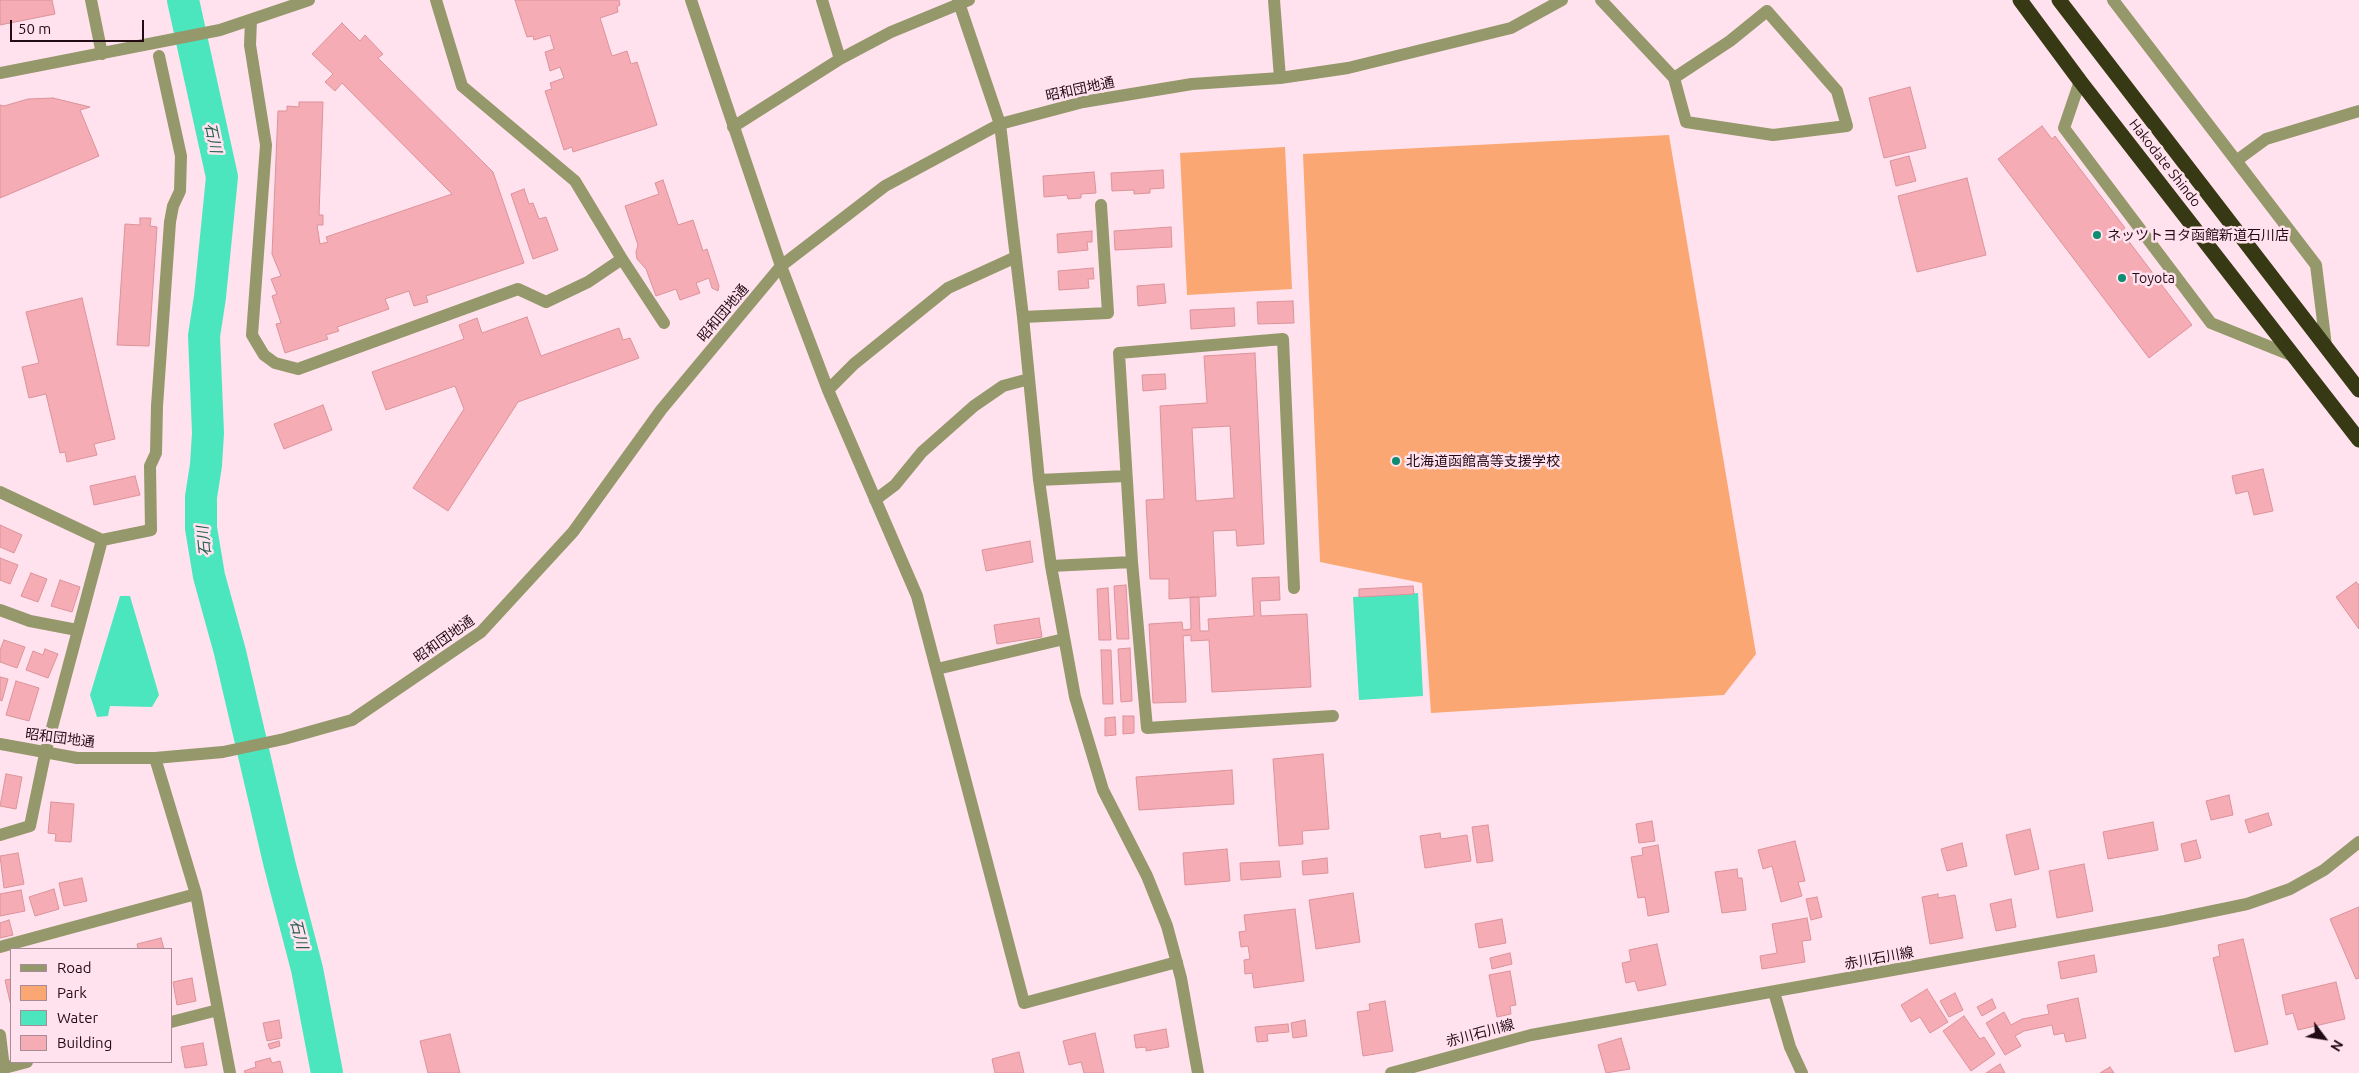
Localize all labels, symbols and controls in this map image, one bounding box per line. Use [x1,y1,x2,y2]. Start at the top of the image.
scale bar [12,10,146,42]
text: 50 m [18,20,51,37]
street label: 昭和団地通 [1044,74,1116,104]
street label: Hakodate Shindo [2125,116,2205,210]
water label: 石川 [201,121,225,155]
place label: ネッツトヨタ函館新道石川店 [2107,227,2289,243]
marker: ネッツトヨタ函館新道石川店 [2091,229,2103,241]
place label: Toyota [2132,270,2175,286]
marker: Toyota [2116,272,2128,284]
street label: 昭和団地通 [694,281,752,345]
place label: 北海道函館高等支援学校 [1406,453,1560,469]
marker: 北海道函館高等支援学校 [1390,455,1402,467]
water label: 石川 [193,525,215,557]
street label: 昭和団地通 [411,612,477,666]
street label: 昭和団地通 [24,725,96,751]
water label: 石川 [287,917,311,951]
street label: 赤川石川線 [1843,944,1915,972]
legend [10,948,172,1063]
text: Road [57,959,92,976]
text: Park [57,984,87,1001]
text: Water [57,1009,98,1026]
north arrow [2299,1013,2349,1063]
street label: 赤川石川線 [1444,1016,1516,1050]
text: Building [57,1034,112,1051]
text: N [2327,1037,2346,1054]

